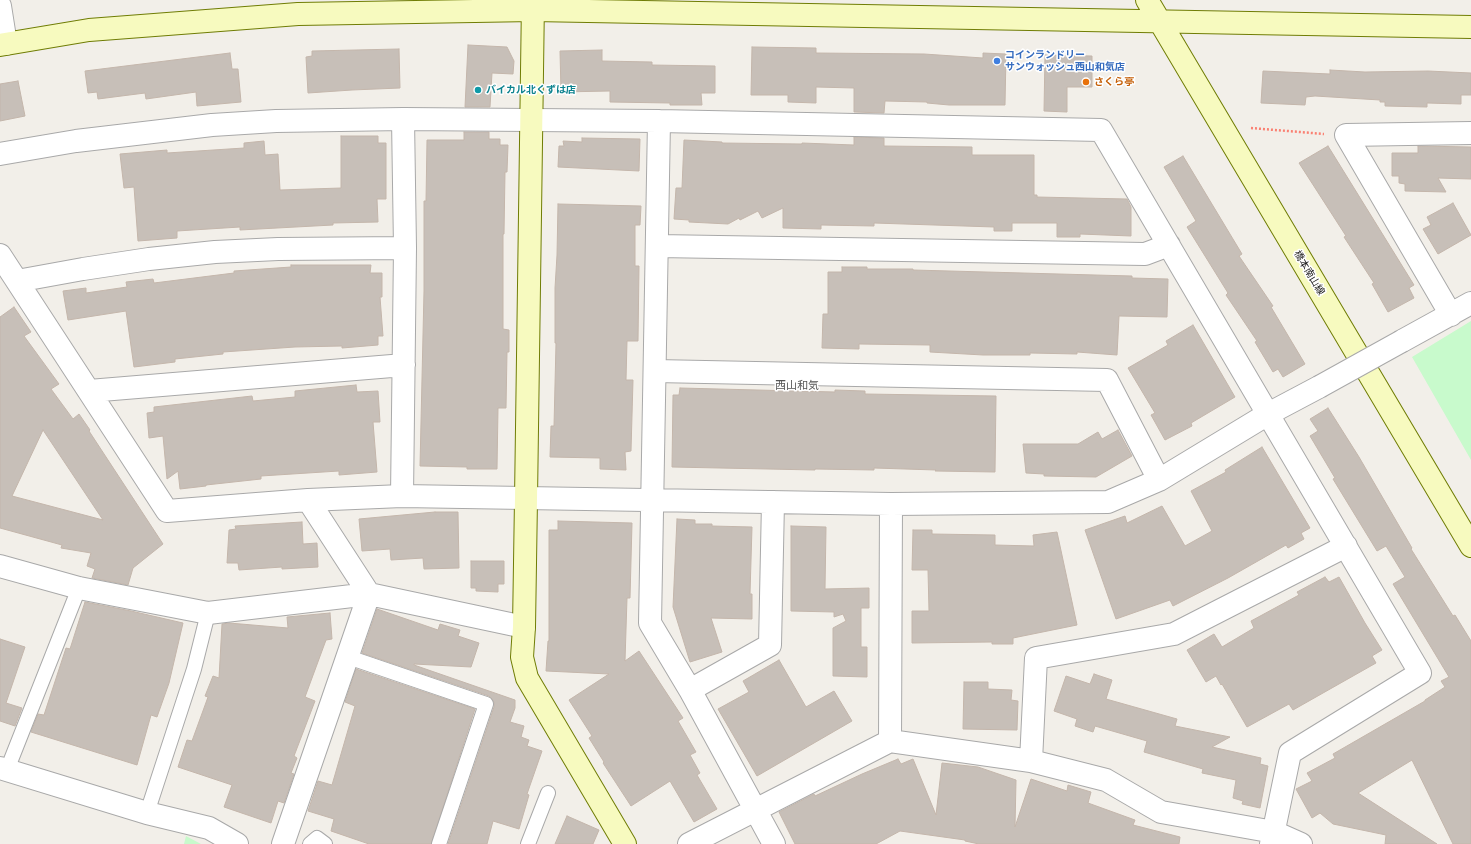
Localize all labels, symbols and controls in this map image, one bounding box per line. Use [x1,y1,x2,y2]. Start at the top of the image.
place label: コインランドリー サンウォッシュ西山和気店 [1005,49,1125,72]
marker: コインランドリー サンウォッシュ西山和気店 [992,56,1002,66]
place label: さくら亭 [1094,76,1134,88]
marker: さくら亭 [1081,77,1091,87]
place label: バイカル北くずは店 [486,84,576,96]
marker: バイカル北くずは店 [473,85,483,95]
street label: 橋本南山線 [1291,248,1327,298]
district label: 西山和気 [775,379,819,393]

